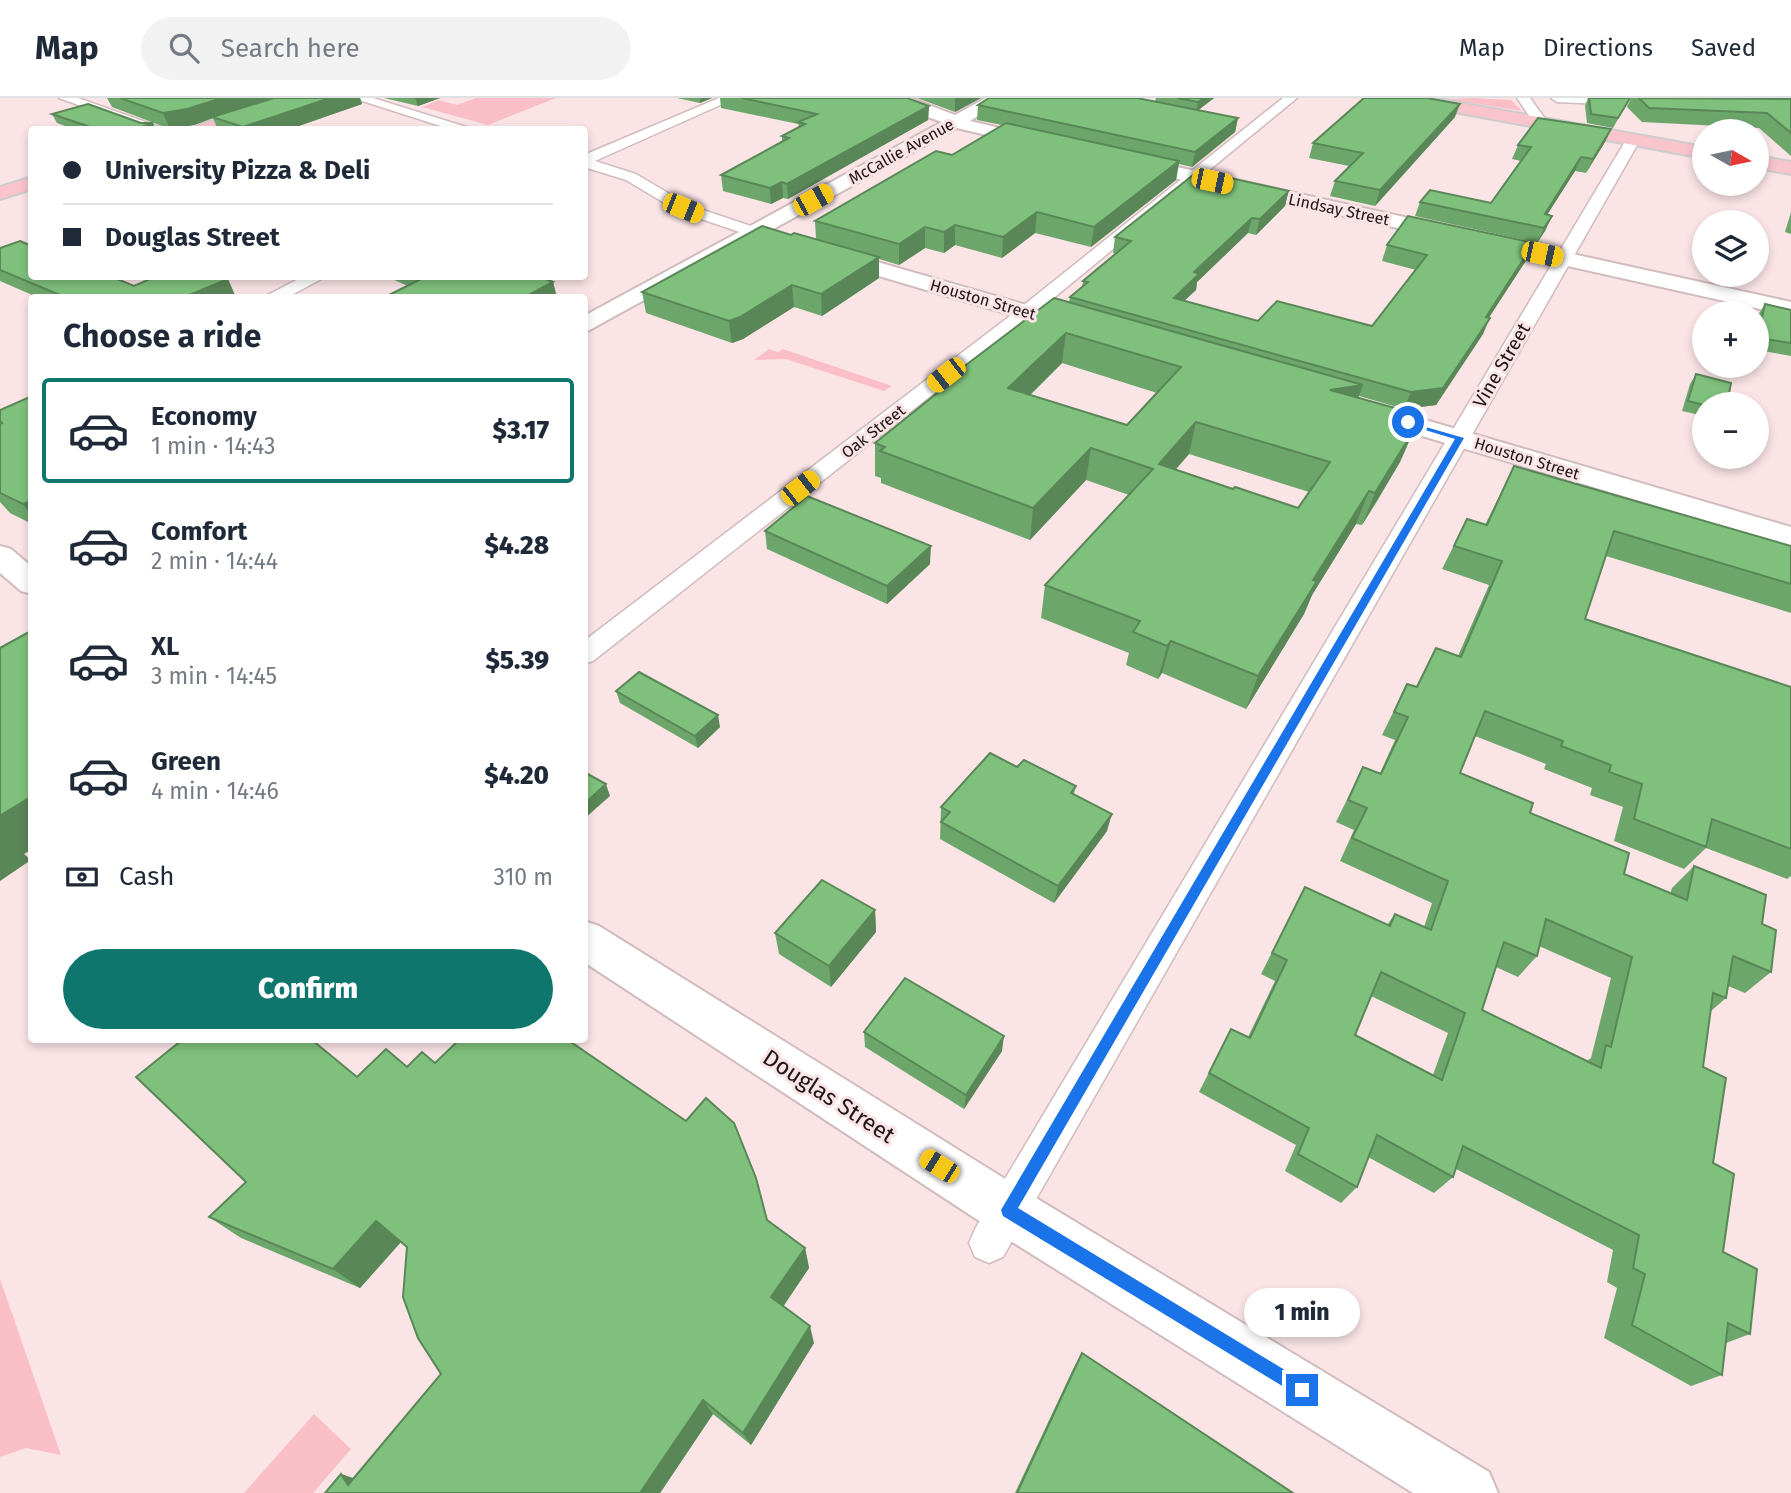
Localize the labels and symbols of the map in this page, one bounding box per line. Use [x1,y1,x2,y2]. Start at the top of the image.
street label: McCallie Avenue [845,115,957,188]
north arrow [1692,119,1769,196]
car [1190,166,1235,196]
car [790,181,837,219]
car [660,190,707,226]
street label: Lindsay Street [1287,190,1391,230]
car [1520,239,1565,269]
street label: Houston Street [928,275,1038,324]
street label: Vine Street [1468,319,1535,412]
car [923,354,970,396]
street label: Oak Street [838,401,909,462]
route start [1392,406,1424,438]
street label: Houston Street [1472,433,1582,484]
car [777,467,824,509]
street label: Douglas Street [758,1043,901,1149]
car [916,1146,963,1186]
callout: 1 min [1244,1288,1360,1338]
route end [1286,1374,1318,1406]

